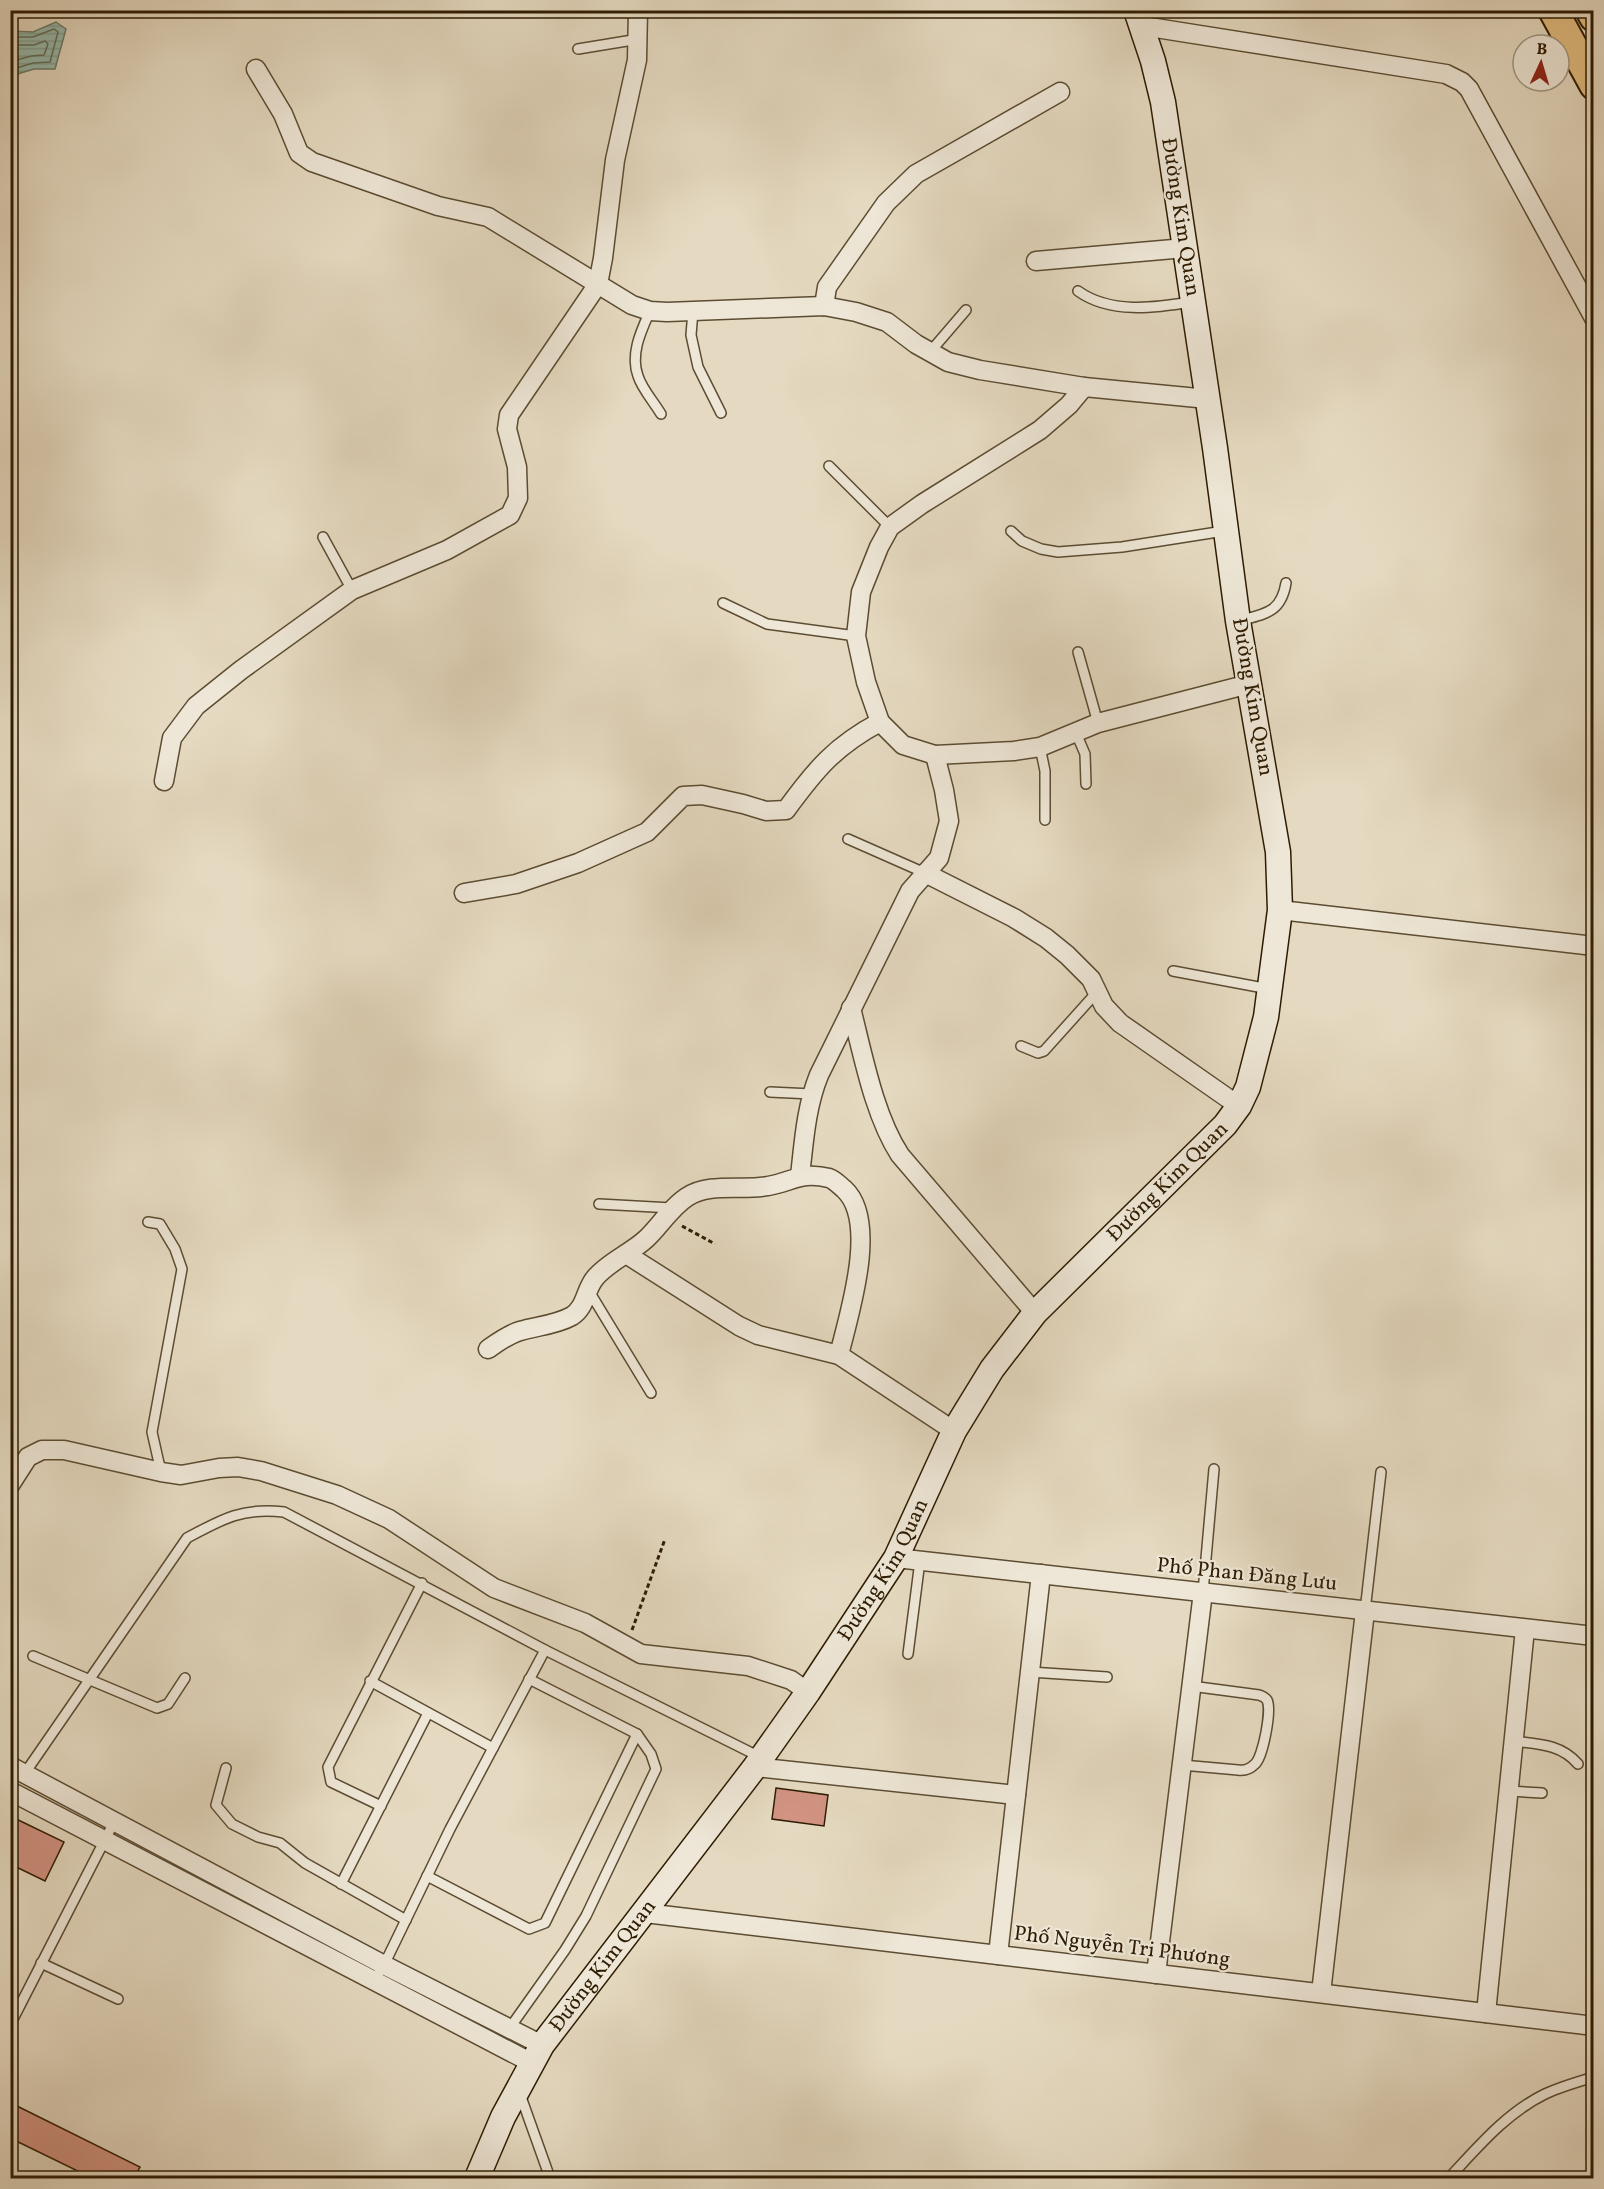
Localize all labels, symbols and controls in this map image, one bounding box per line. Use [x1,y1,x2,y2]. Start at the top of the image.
north arrow [1511,33,1571,93]
text: B [1536,39,1548,61]
street label: Đường Kim Quan [1153,136,1207,298]
street label: Đường Kim Quan [1224,615,1280,779]
street label: Đường Kim Quan [1100,1115,1235,1249]
street label: Đường Kim Quan [831,1494,936,1647]
street label: Phố Phan Đăng Lưu [1155,1551,1339,1599]
street label: Đường Kim Quan [542,1893,663,2038]
street label: Phố Nguyễn Tri Phương [1012,1919,1232,1975]

